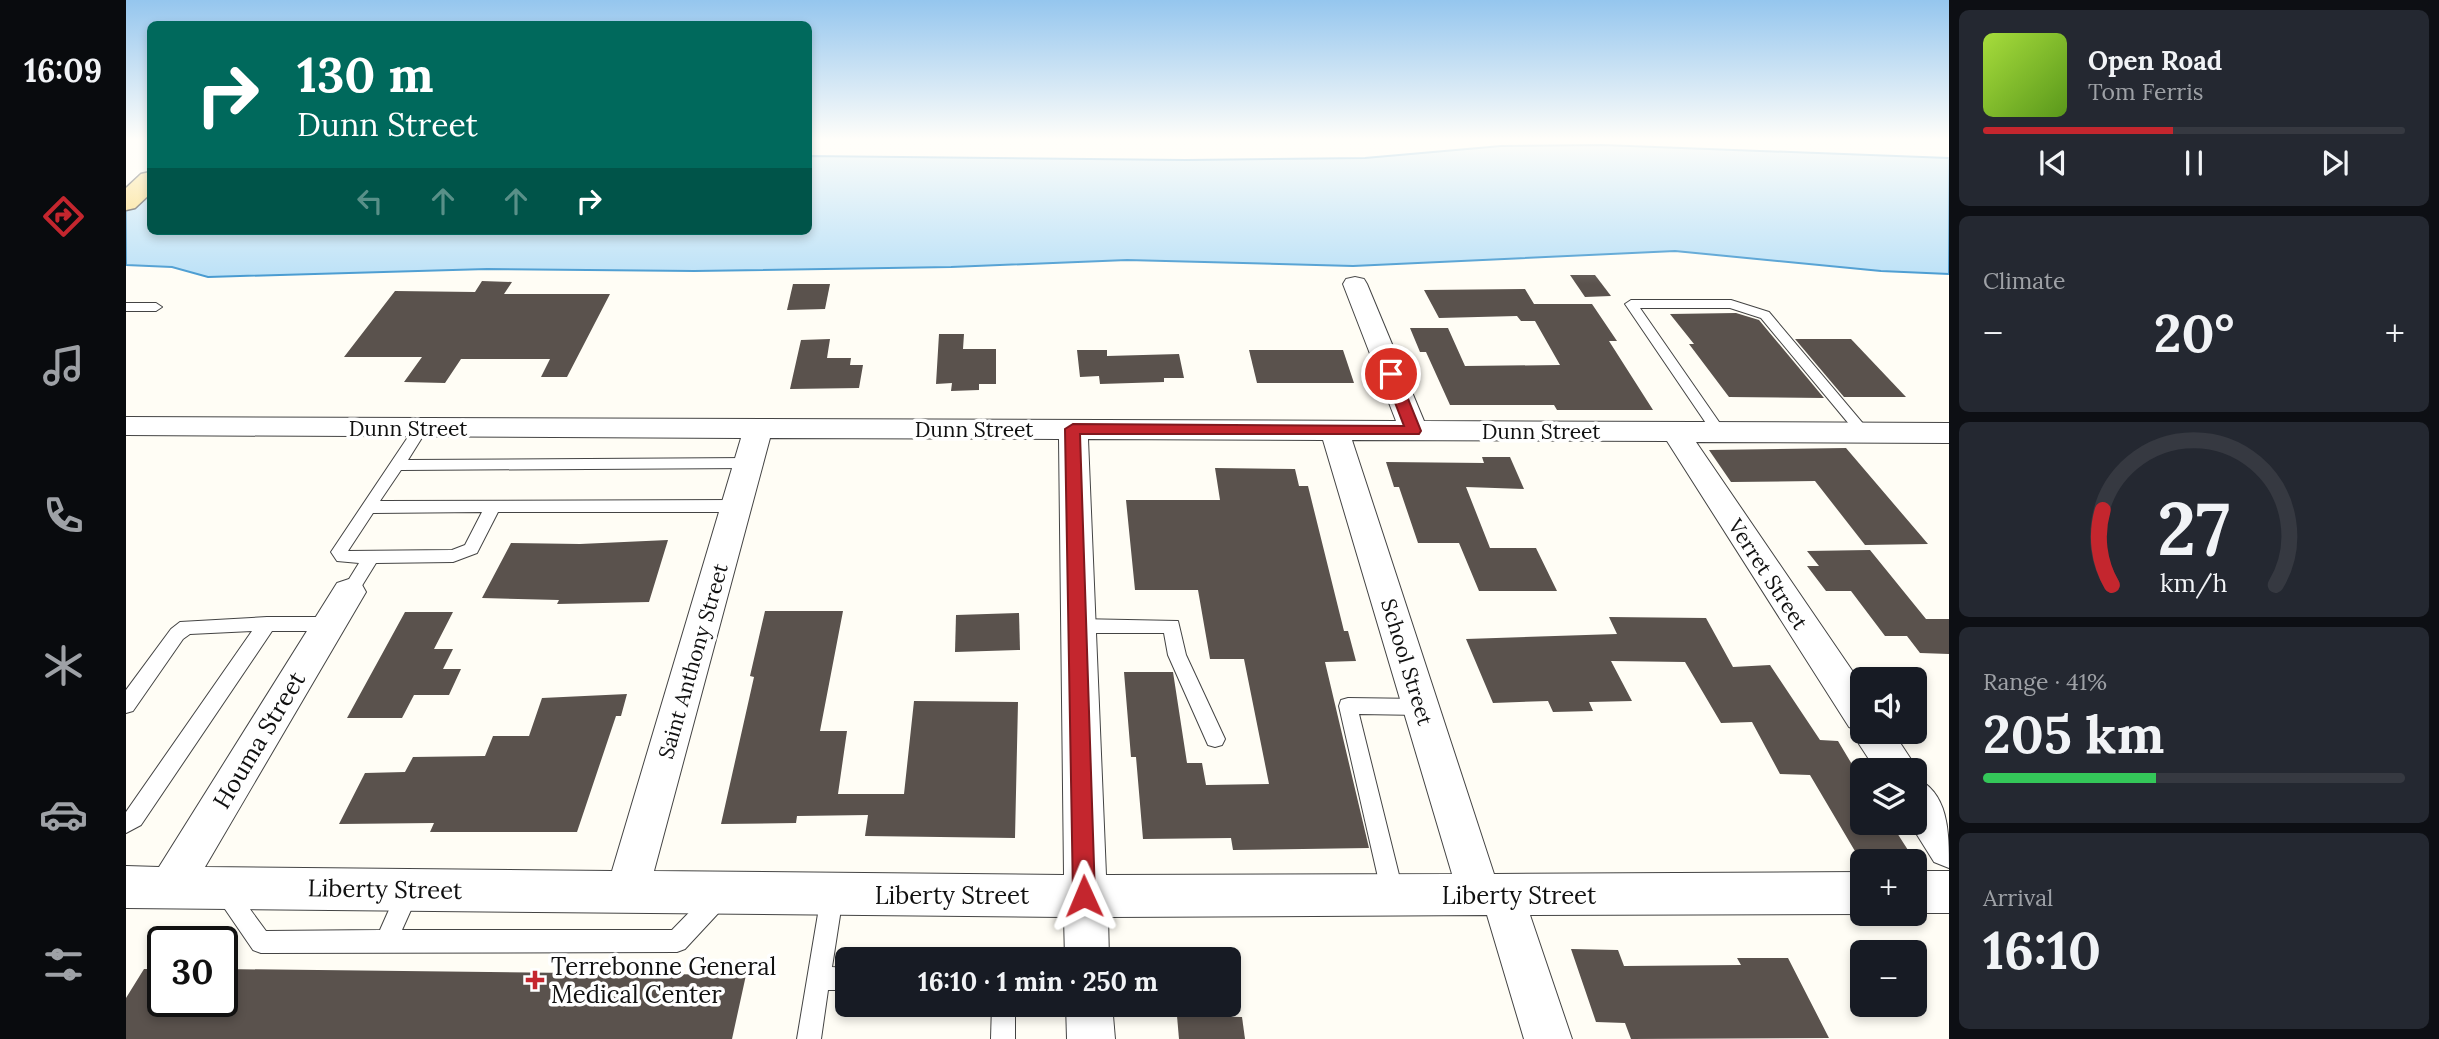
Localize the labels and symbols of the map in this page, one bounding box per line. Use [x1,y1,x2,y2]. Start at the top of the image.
pin [1361,344,1421,404]
street label: Dunn Street [349,415,468,442]
street label: Dunn Street [915,416,1034,443]
street label: Dunn Street [1482,418,1601,445]
street label: Verret Street [1722,513,1814,635]
street label: Saint Anthony Street [652,559,734,762]
street label: School Street [1375,595,1439,729]
street label: Houma Street [206,665,313,814]
position arrow [1047,859,1121,933]
street label: Liberty Street [307,872,463,906]
street label: Liberty Street [875,880,1030,911]
street label: Liberty Street [1442,880,1597,911]
speed limit sign: 30 [147,926,238,1017]
place label: Terrebonne General Medical Center [551,951,776,1010]
marker: Terrebonne General Medical Center [525,970,545,990]

